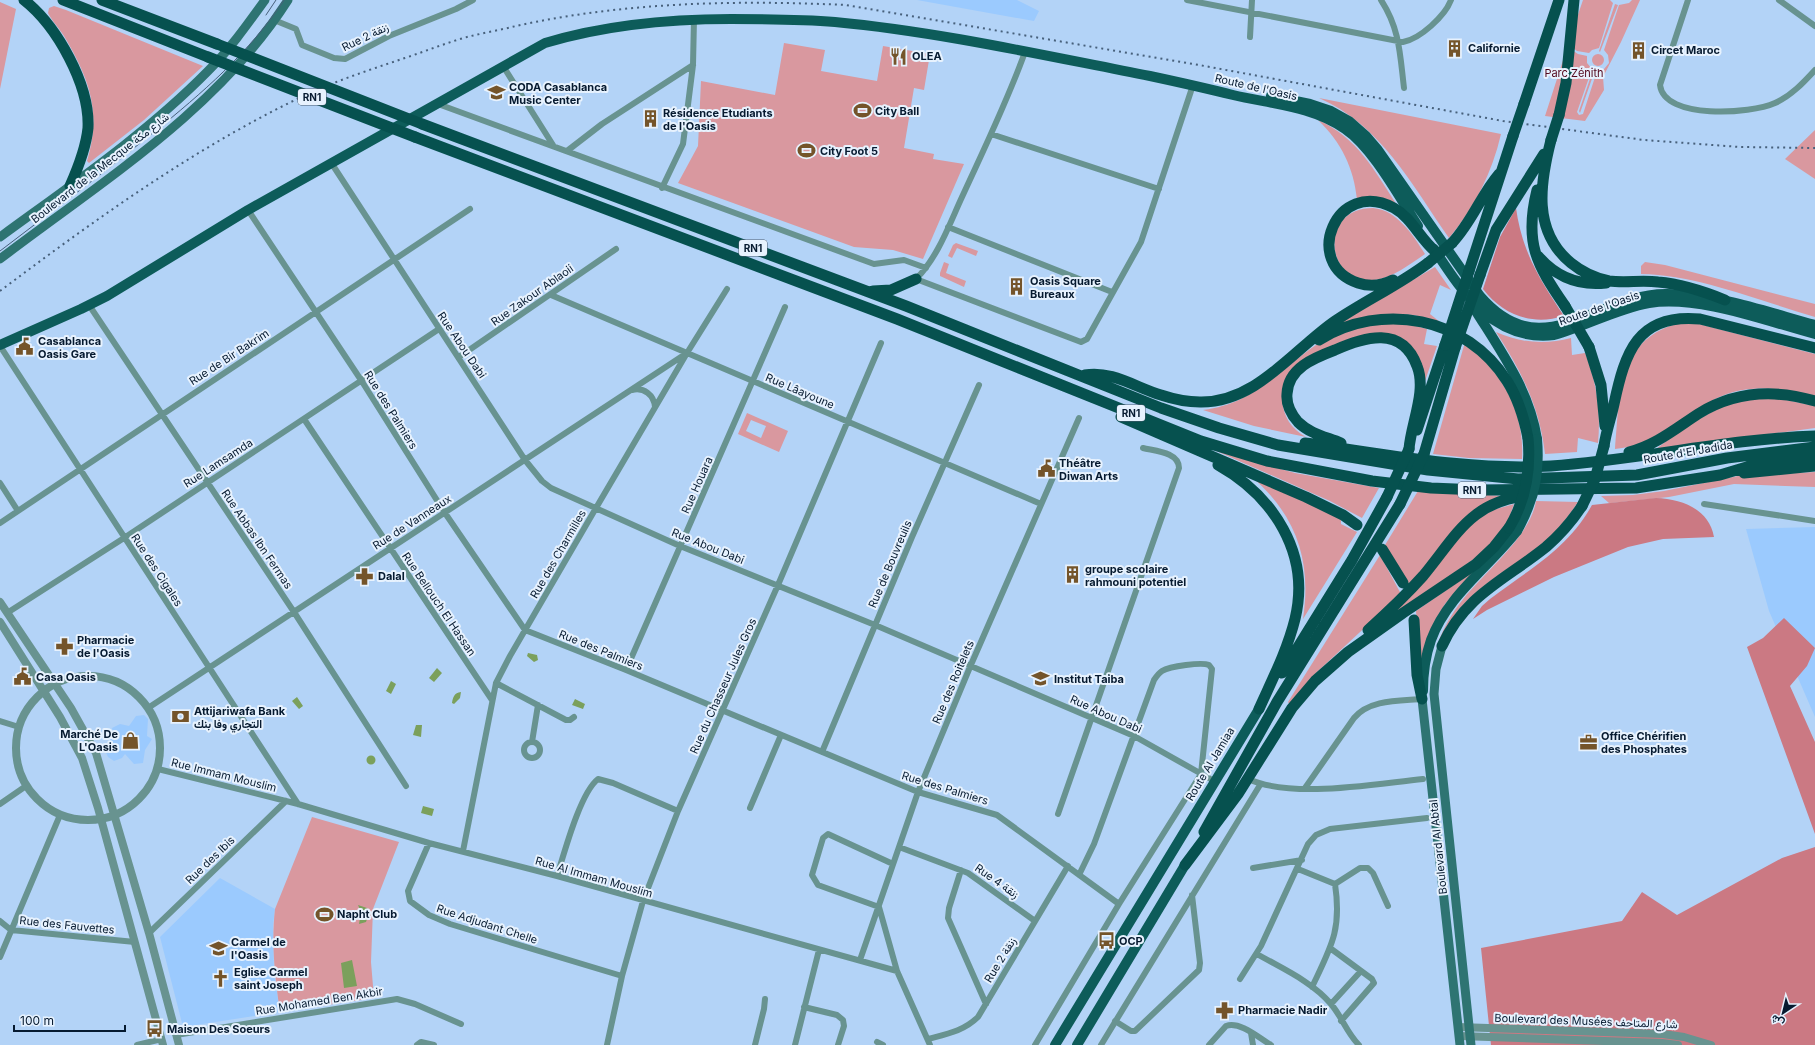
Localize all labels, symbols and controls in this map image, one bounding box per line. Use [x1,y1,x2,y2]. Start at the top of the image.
street label: Rue 2 زنقة [339,20,391,54]
building icon: Californie [1445,38,1465,58]
building icon: Circet Maroc [1628,40,1648,60]
place label: Californie [1468,41,1521,55]
place label: Circet Maroc [1651,43,1721,57]
restaurant icon: OLEA [889,46,909,66]
place label: OLEA [912,49,942,63]
park label: Parc Zénith [1544,66,1604,80]
street label: Route de l'Oasis [1213,71,1299,103]
place label: CODA Casablanca Music Center [509,80,607,107]
school or university icon: CODA Casablanca Music Center [486,83,506,103]
road number: RN1 [298,89,326,105]
sports icon: City Ball [852,101,872,121]
place label: City Ball [875,104,919,118]
place label: Résidence Etudiants de l'Oasis [663,106,773,133]
building icon: Résidence Etudiants de l'Oasis [640,109,660,129]
street label: Boulevard de la Mecque شارع مكة [28,110,173,227]
sports icon: City Foot 5 [797,141,817,161]
place label: City Foot 5 [820,144,878,158]
road number: RN1 [739,240,767,256]
street label: Rue Zakour Ablaoii [488,261,576,329]
place label: Oasis Square Bureaux [1030,274,1101,301]
building icon: Oasis Square Bureaux [1007,277,1027,297]
street label: Route de l'Oasis [1557,288,1641,328]
street label: Rue Abou Dabi [435,309,489,381]
street label: Rue de Bir Bakrim [186,326,272,388]
place label: Casablanca Oasis Gare [38,334,101,361]
public building icon: Casablanca Oasis Gare [15,337,35,357]
street label: Rue des Palmiers [361,368,421,452]
street label: Rue Lâayoune [763,370,837,412]
road number: RN1 [1117,405,1145,421]
street label: Rue Lamsamda [181,435,255,491]
street label: Route d'El Jadida [1642,437,1734,467]
street label: Rue Houara [678,454,716,516]
place label: Théâtre Diwan Arts [1059,456,1118,483]
public building icon: Théâtre Diwan Arts [1036,459,1056,479]
road number: RN1 [1458,482,1486,498]
street label: Rue Abbas Ibn Fermas [218,487,296,592]
street label: Rue de Vanneaux [370,491,454,553]
street label: Rue des Charmilles [527,507,589,601]
street label: Rue de Bouvreuils [865,518,915,610]
street label: Rue Abou Dabi [670,525,746,567]
street label: Rue des Cigales [128,531,186,609]
street label: Rue Bellouch El Hassan [399,550,479,658]
place label: groupe scolaire rahmouni potentiel [1085,562,1186,589]
building icon: groupe scolaire rahmouni potentiel [1062,565,1082,585]
pharmacy icon: Dalal [355,566,375,586]
place label: Dalal [378,569,405,583]
street label: Rue du Chasseur Jules Gros [687,616,759,756]
street label: Rue des Palmiers [557,627,645,673]
place label: Pharmacie de l'Oasis [77,633,135,660]
pharmacy icon: Pharmacie de l'Oasis [54,636,74,656]
street label: Rue des Roitelets [929,638,977,726]
public building icon: Casa Oasis [13,667,33,687]
school or university icon: Institut Taiba [1031,669,1051,689]
place label: Casa Oasis [36,670,96,684]
place label: Institut Taiba [1054,672,1124,686]
street label: Rue Abou Dabi [1068,692,1144,736]
place label: Attijariwafa Bank التجاري وفا بنك [194,704,286,733]
bank icon: Attijariwafa Bank التجاري وفا بنك [171,707,191,727]
street label: Route Al Jamiaa [1183,725,1237,803]
place label: Marché De L'Oasis [60,727,118,754]
place label: Office Chérifien des Phosphates [1601,729,1687,756]
shop icon: Marché De L'Oasis [121,730,141,750]
office icon: Office Chérifien des Phosphates [1578,732,1598,752]
street label: Rue Immam Mouslim [170,755,278,795]
street label: Rue des Palmiers [900,768,990,808]
street label: Boulevard Al Abtal [1426,799,1450,895]
street label: Rue des Ibis [182,833,238,887]
street label: Rue Al Immam Mouslim [534,854,654,900]
street label: Rue 4 زنقة [972,861,1022,901]
street label: Rue Adjudant Chelle [435,901,539,947]
sports icon: Napht Club [314,904,334,924]
place label: Napht Club [337,907,397,921]
street label: Rue des Fauvettes [19,913,115,937]
bus stop icon: OCP [1096,931,1116,951]
place label: OCP [1119,934,1143,948]
place label: Carmel de l'Oasis [231,935,286,962]
street label: Rue 2 زنقة [981,935,1019,985]
school or university icon: Carmel de l'Oasis [208,938,228,958]
place label: Eglise Carmel saint Joseph [234,965,308,992]
church icon: Eglise Carmel saint Joseph [211,968,231,988]
street label: Rue Mohamed Ben Akbir [254,984,384,1018]
north arrow [1763,993,1803,1033]
pharmacy icon: Pharmacie Nadir [1215,1000,1235,1020]
place label: Pharmacie Nadir [1238,1003,1328,1017]
scale bar [14,1007,125,1033]
street label: Boulevard des Musées شارع المتاحف [1494,1011,1678,1032]
text: ش [1768,1012,1787,1031]
text: 100 m [20,1013,54,1028]
bus stop icon: Maison Des Soeurs [144,1019,164,1039]
place label: Maison Des Soeurs [167,1022,270,1036]

